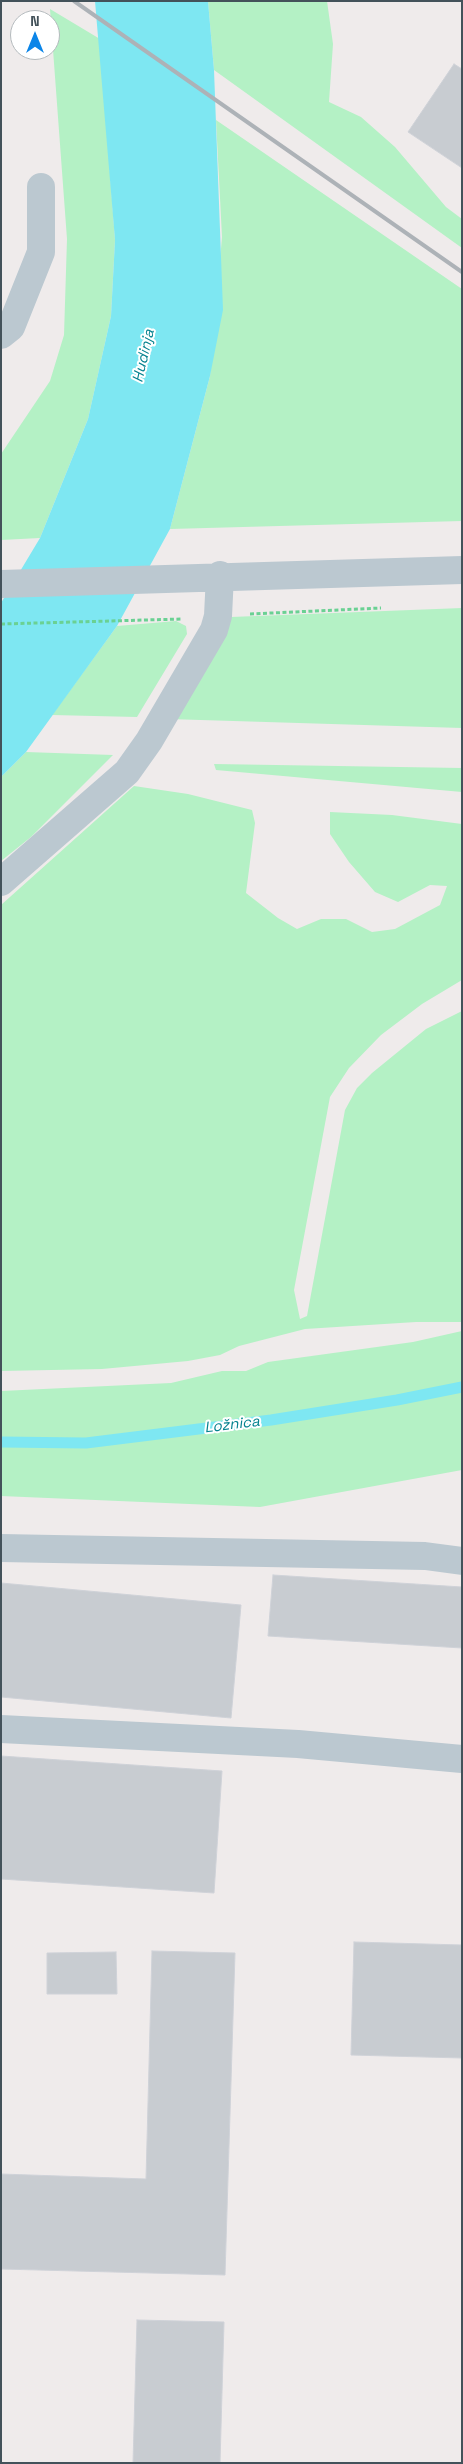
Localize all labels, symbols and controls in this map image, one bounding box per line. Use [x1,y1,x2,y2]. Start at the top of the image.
north arrow [10,10,60,60]
text: N [30,12,40,30]
water label: Hudinja [129,328,159,384]
water label: Ložnica [203,1413,261,1437]

